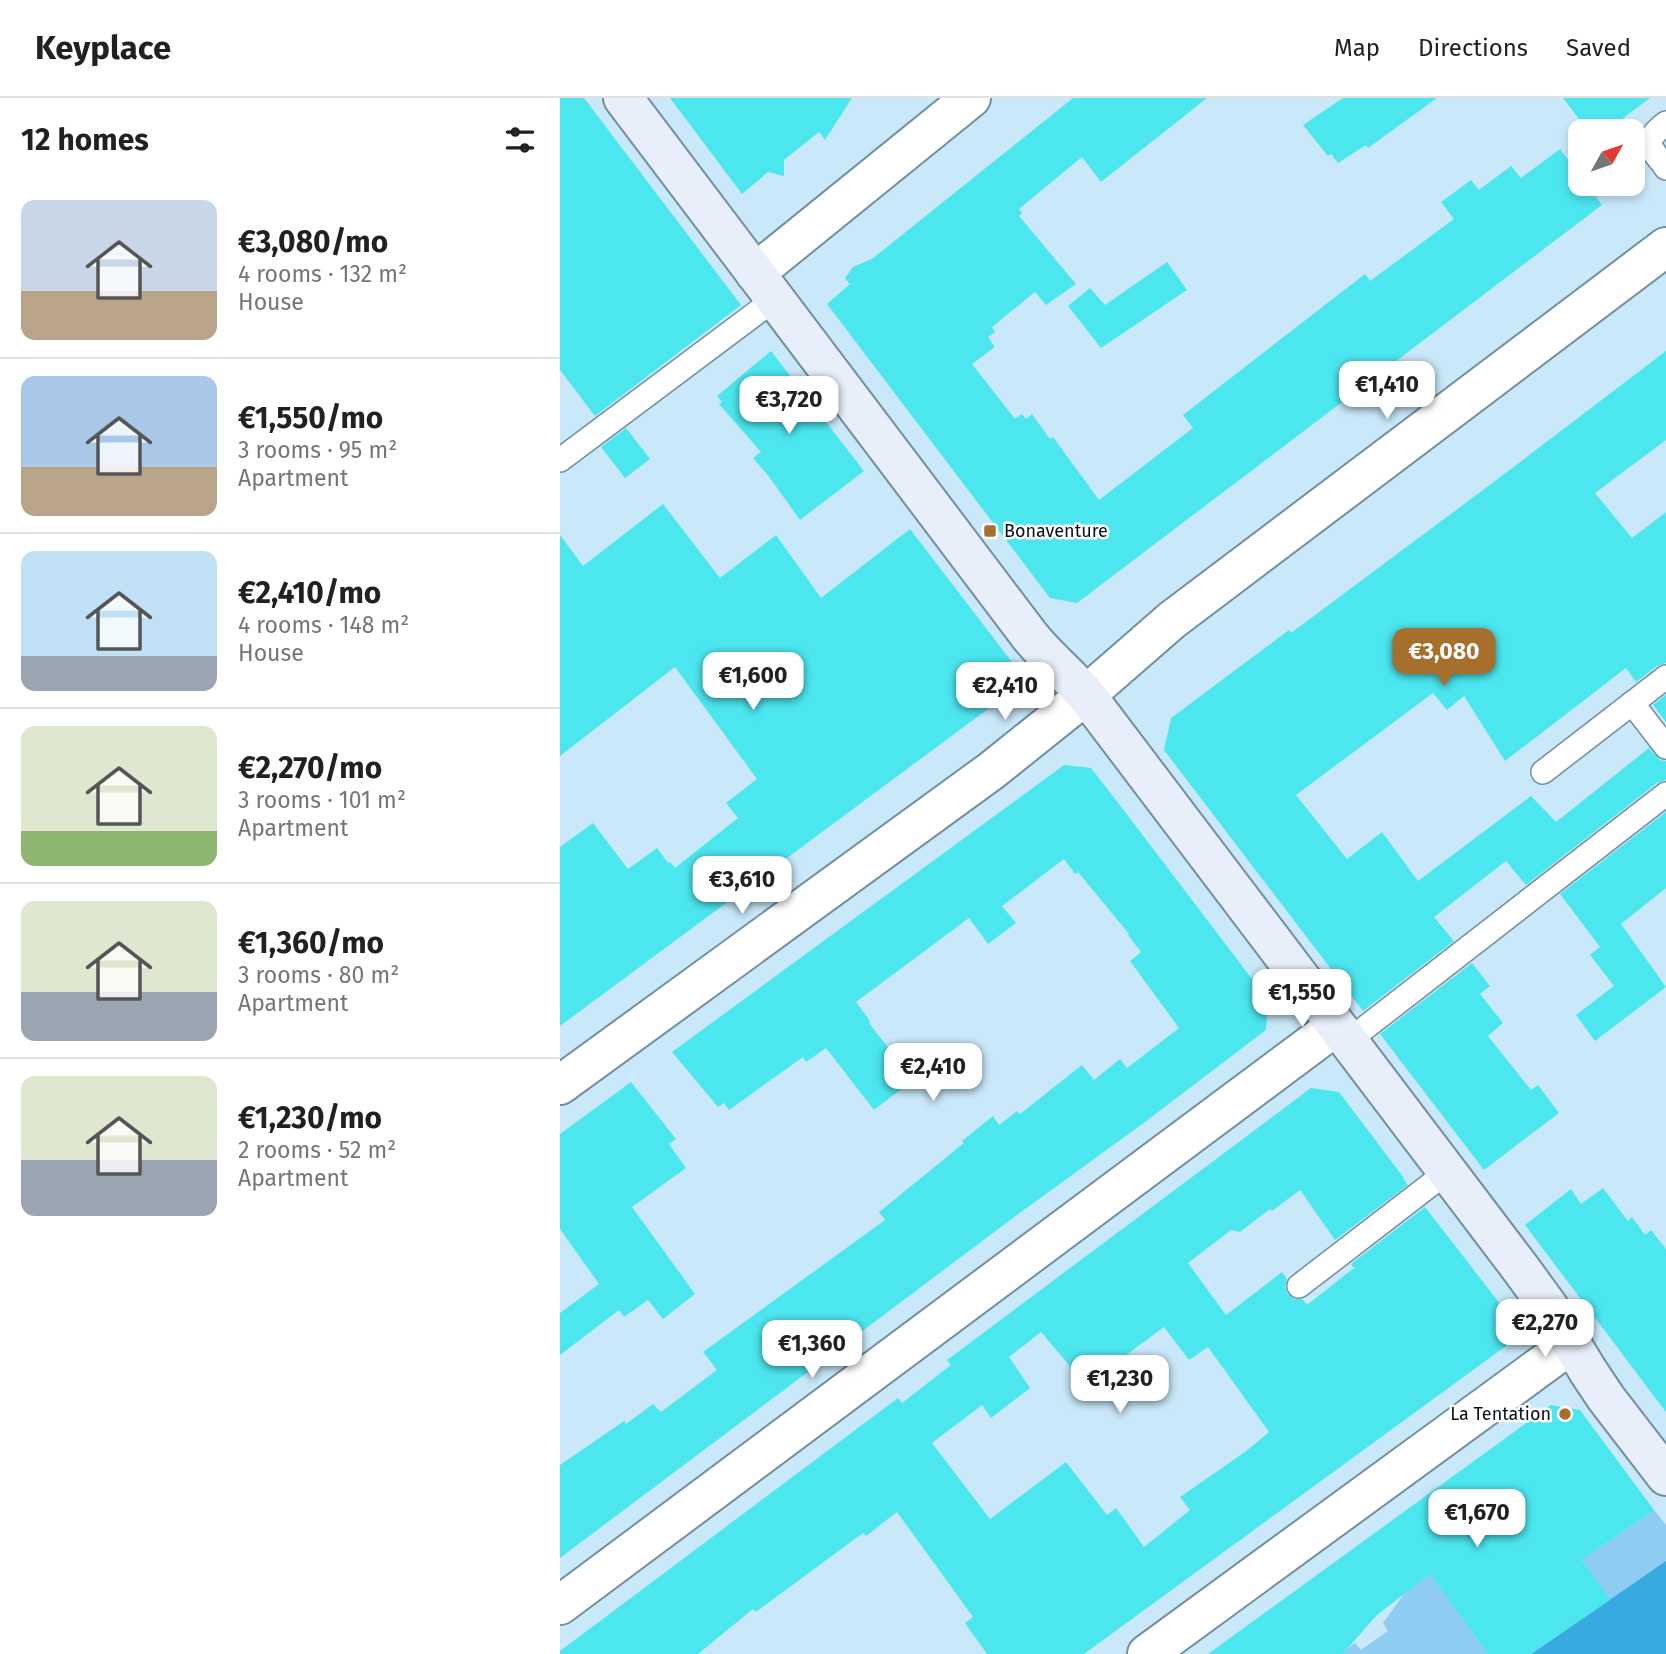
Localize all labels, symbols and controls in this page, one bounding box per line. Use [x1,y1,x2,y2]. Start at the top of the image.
text: Keyplace [35,28,171,68]
text: Map [1334,34,1380,62]
text: Directions [1418,34,1528,62]
text: Saved [1566,34,1631,62]
north arrow [1568,119,1645,196]
map controls [1568,119,1645,196]
icon: filters [501,121,539,159]
text: 12 homes [21,122,149,158]
text: €3,080/mo [238,224,388,260]
icon: home [77,228,161,312]
text: 4 rooms · 132 m² [238,260,407,288]
text: House [238,288,304,316]
pin: €1,410 [1330,362,1444,421]
text: €1,410 [1355,370,1419,398]
pin: €3,720 [732,376,846,436]
text: €3,720 [756,385,822,413]
text: €1,550/mo [238,400,383,436]
icon: home [77,404,161,488]
text: 3 rooms · 95 m² [238,436,397,464]
text: Apartment [238,464,348,492]
place label: Bonaventure [1004,520,1108,542]
marker: Bonaventure [982,523,998,539]
text: €2,410/mo [238,575,381,611]
icon: home [77,579,161,663]
text: 4 rooms · 148 m² [238,611,409,639]
pin: €3,080 [1387,628,1501,688]
text: €3,080 [1408,637,1480,665]
text: House [238,639,304,667]
pin: €1,600 [696,652,810,712]
text: €1,600 [719,661,787,689]
pin: €2,410 [948,662,1062,722]
text: €2,410 [972,671,1038,699]
text: €2,270/mo [238,750,382,786]
icon: home [77,754,161,838]
text: 3 rooms · 101 m² [238,786,406,814]
text: Apartment [238,814,348,842]
pin: €3,610 [685,856,799,916]
text: €3,610 [709,865,775,893]
text: €1,360/mo [238,925,384,961]
icon: home [77,929,161,1013]
text: 3 rooms · 80 m² [238,961,399,989]
pin: €1,550 [1245,970,1359,1029]
text: €1,550 [1268,978,1336,1006]
text: Apartment [238,989,348,1017]
pin: €2,410 [876,1044,990,1103]
text: €2,410 [900,1052,966,1080]
text: €1,230/mo [238,1100,382,1136]
icon: home [77,1104,161,1188]
text: 2 rooms · 52 m² [238,1136,396,1164]
text: Apartment [238,1164,348,1192]
pin: €2,270 [1488,1300,1602,1359]
text: €2,270 [1512,1308,1578,1336]
pin: €1,360 [755,1320,869,1380]
text: €1,360 [778,1329,846,1357]
pin: €1,230 [1063,1356,1177,1415]
text: €1,230 [1087,1364,1153,1392]
place label: La Tentation [1450,1403,1551,1425]
marker: La Tentation [1557,1406,1573,1422]
pin: €1,670 [1420,1490,1534,1549]
text: €1,670 [1444,1498,1510,1526]

